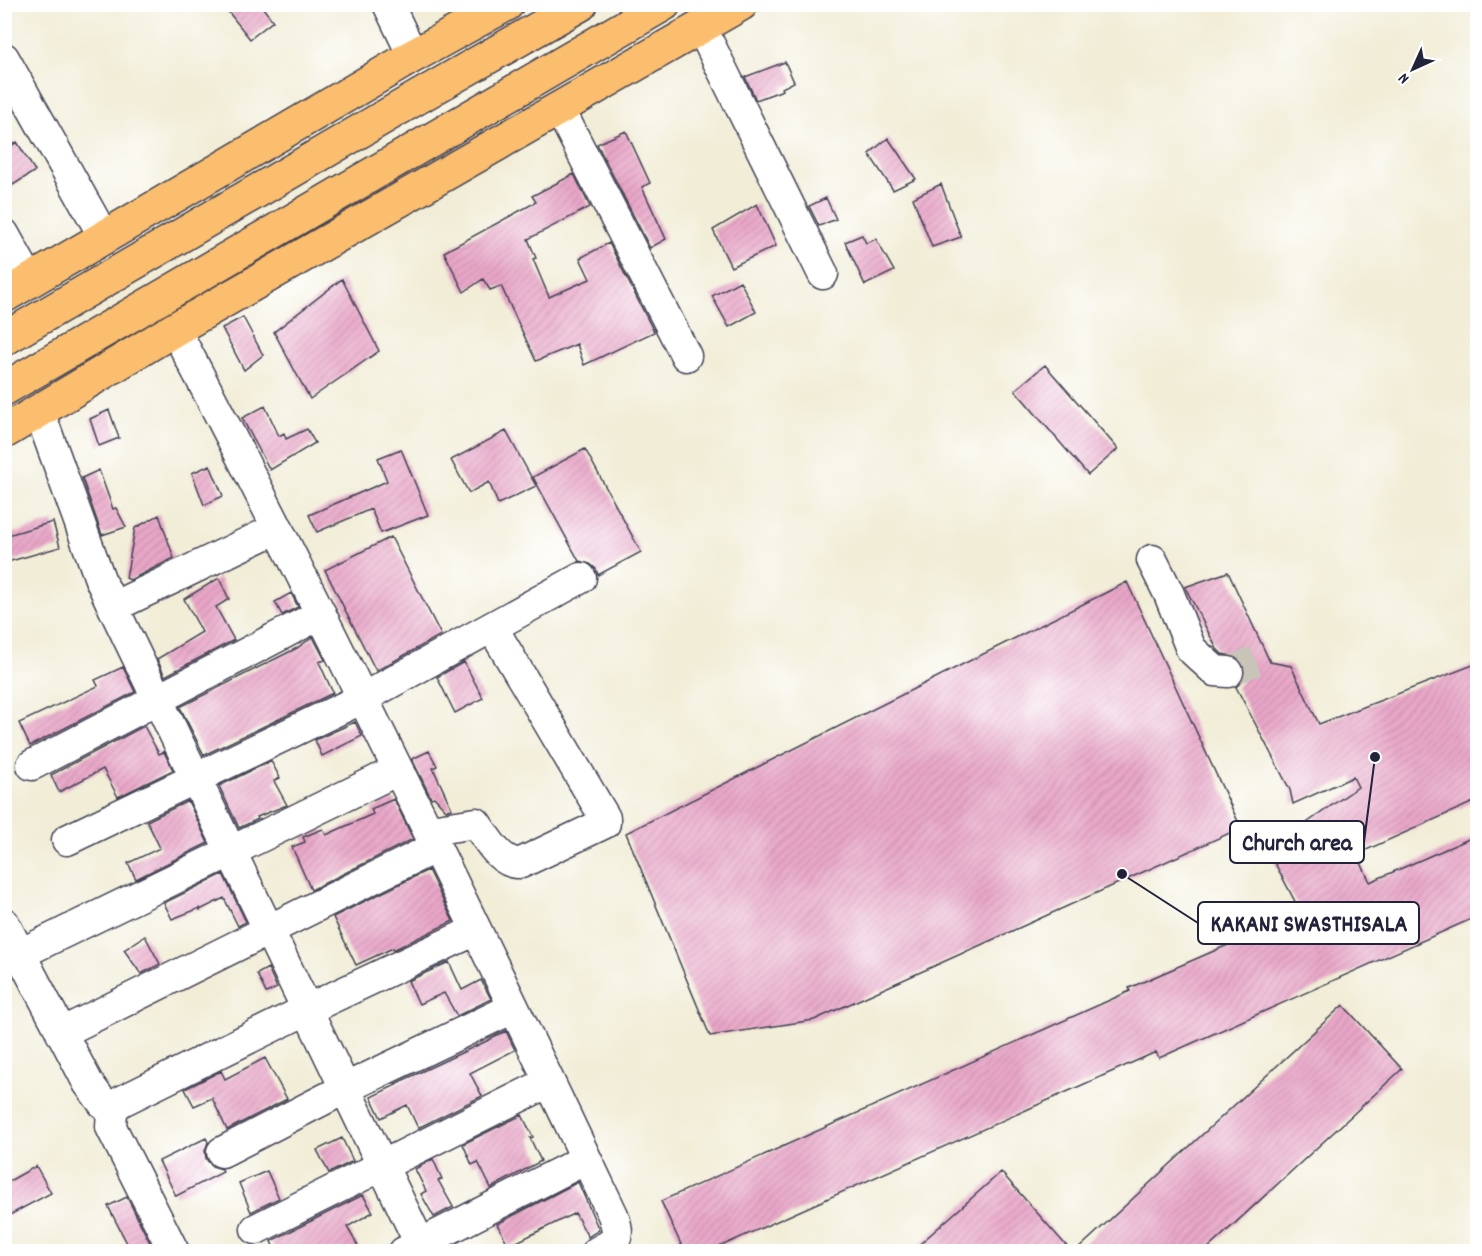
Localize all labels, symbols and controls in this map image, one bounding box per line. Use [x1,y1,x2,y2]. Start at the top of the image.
north arrow [1383,39,1443,99]
text: N [1393,67,1415,89]
callout: Church area [1230,821,1364,863]
text: Church area [1242,828,1353,862]
callout: KAKANI SWASTHISALA [1198,902,1419,944]
text: KAKANI SWASTHISALA [1210,909,1408,943]

